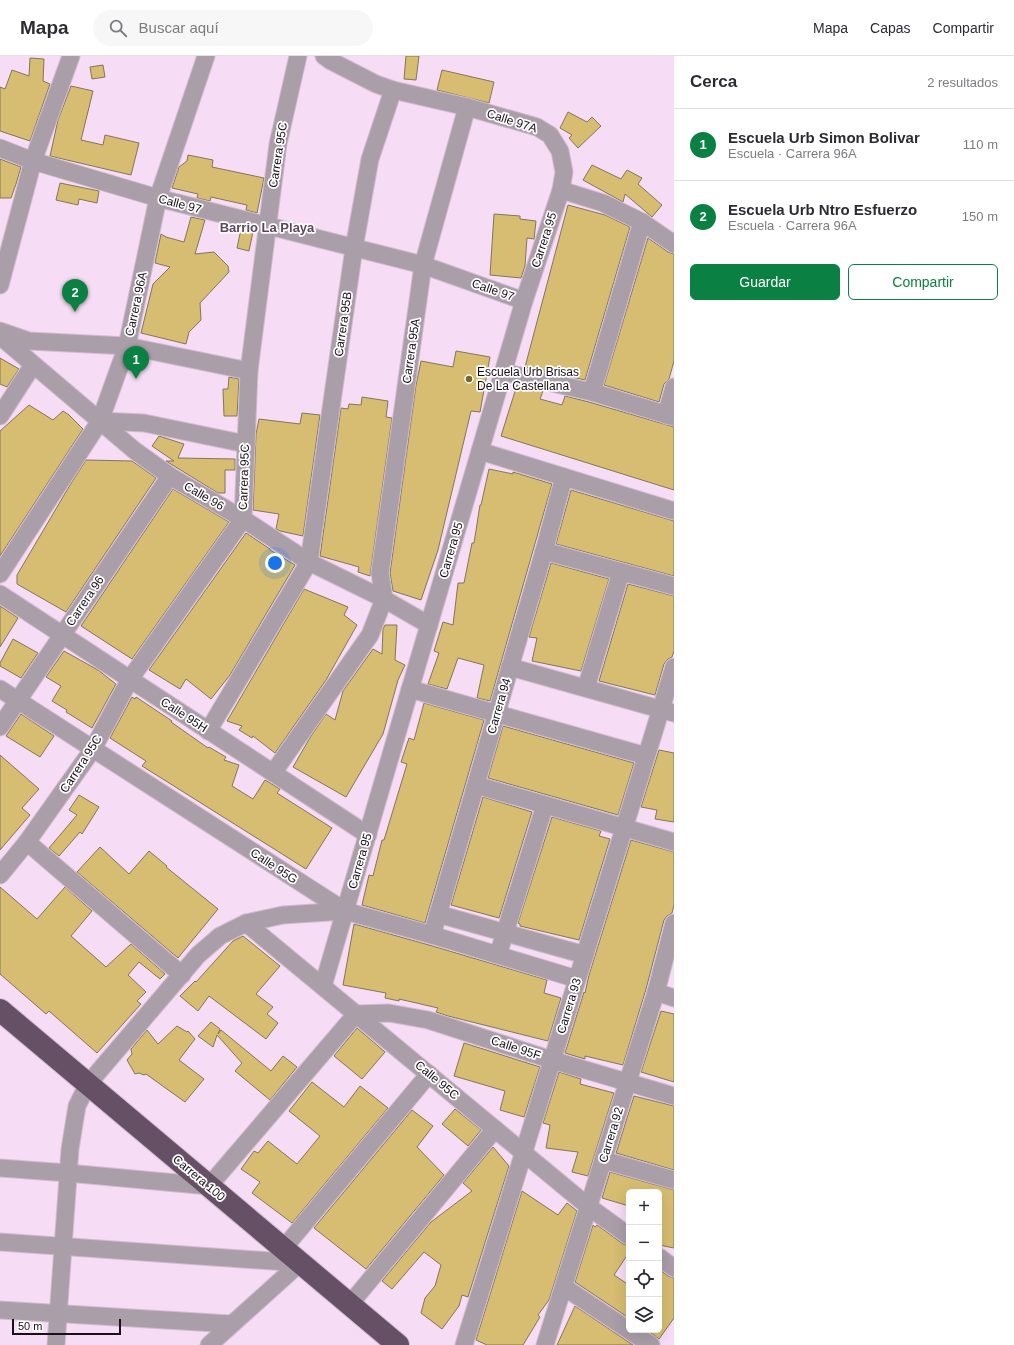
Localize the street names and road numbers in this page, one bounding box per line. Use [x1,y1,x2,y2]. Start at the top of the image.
street label: Calle 97A [485,106,539,136]
street label: Carrera 95C [266,121,290,189]
street label: Calle 97 [157,192,203,217]
street label: Carrera 95 [528,210,560,269]
street label: Carrera 96A [122,271,150,337]
street label: Calle 97 [470,276,516,304]
street label: Carrera 95B [332,291,354,357]
street label: Carrera 95A [400,318,422,384]
street label: Carrera 95C [236,443,252,510]
street label: Calle 96 [181,479,227,513]
street label: Carrera 95 [436,520,466,579]
street label: Carrera 96 [63,573,107,629]
street label: Carrera 94 [484,676,514,735]
street label: Calle 95H [158,695,210,735]
street label: Carrera 95C [57,732,105,796]
street label: Carrera 95 [345,831,375,890]
street label: Calle 95G [248,846,300,886]
street label: Carrera 93 [554,976,584,1035]
street label: Calle 95F [489,1033,543,1063]
street label: Calle 95C [412,1058,462,1103]
street label: Carrera 92 [596,1105,626,1164]
street label: Carrera 100 [170,1152,228,1204]

